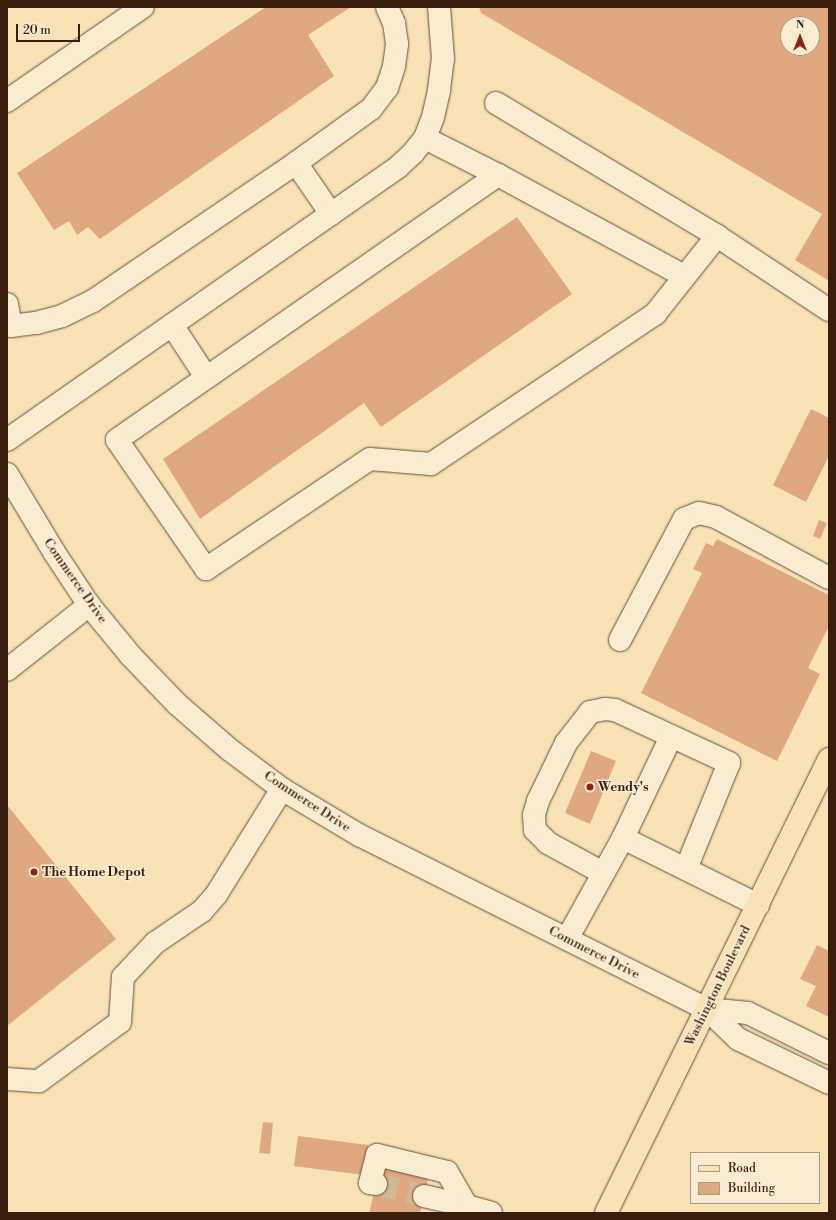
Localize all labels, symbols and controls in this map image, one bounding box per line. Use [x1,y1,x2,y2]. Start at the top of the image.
scale bar [18,16,82,42]
north arrow [780,16,820,56]
text: N [796,18,804,32]
text: 20 m [23,23,51,38]
street label: Commerce Drive [40,536,110,626]
street label: Commerce Drive [261,768,353,836]
place label: Wendy's [598,779,649,795]
marker: Wendy's [585,782,595,792]
place label: The Home Depot [42,864,145,880]
marker: The Home Depot [29,867,39,877]
street label: Commerce Drive [546,923,642,983]
street label: Washington Boulevard [682,923,754,1049]
legend [690,1152,820,1204]
text: Road [728,1161,756,1176]
text: Building [728,1181,775,1196]

